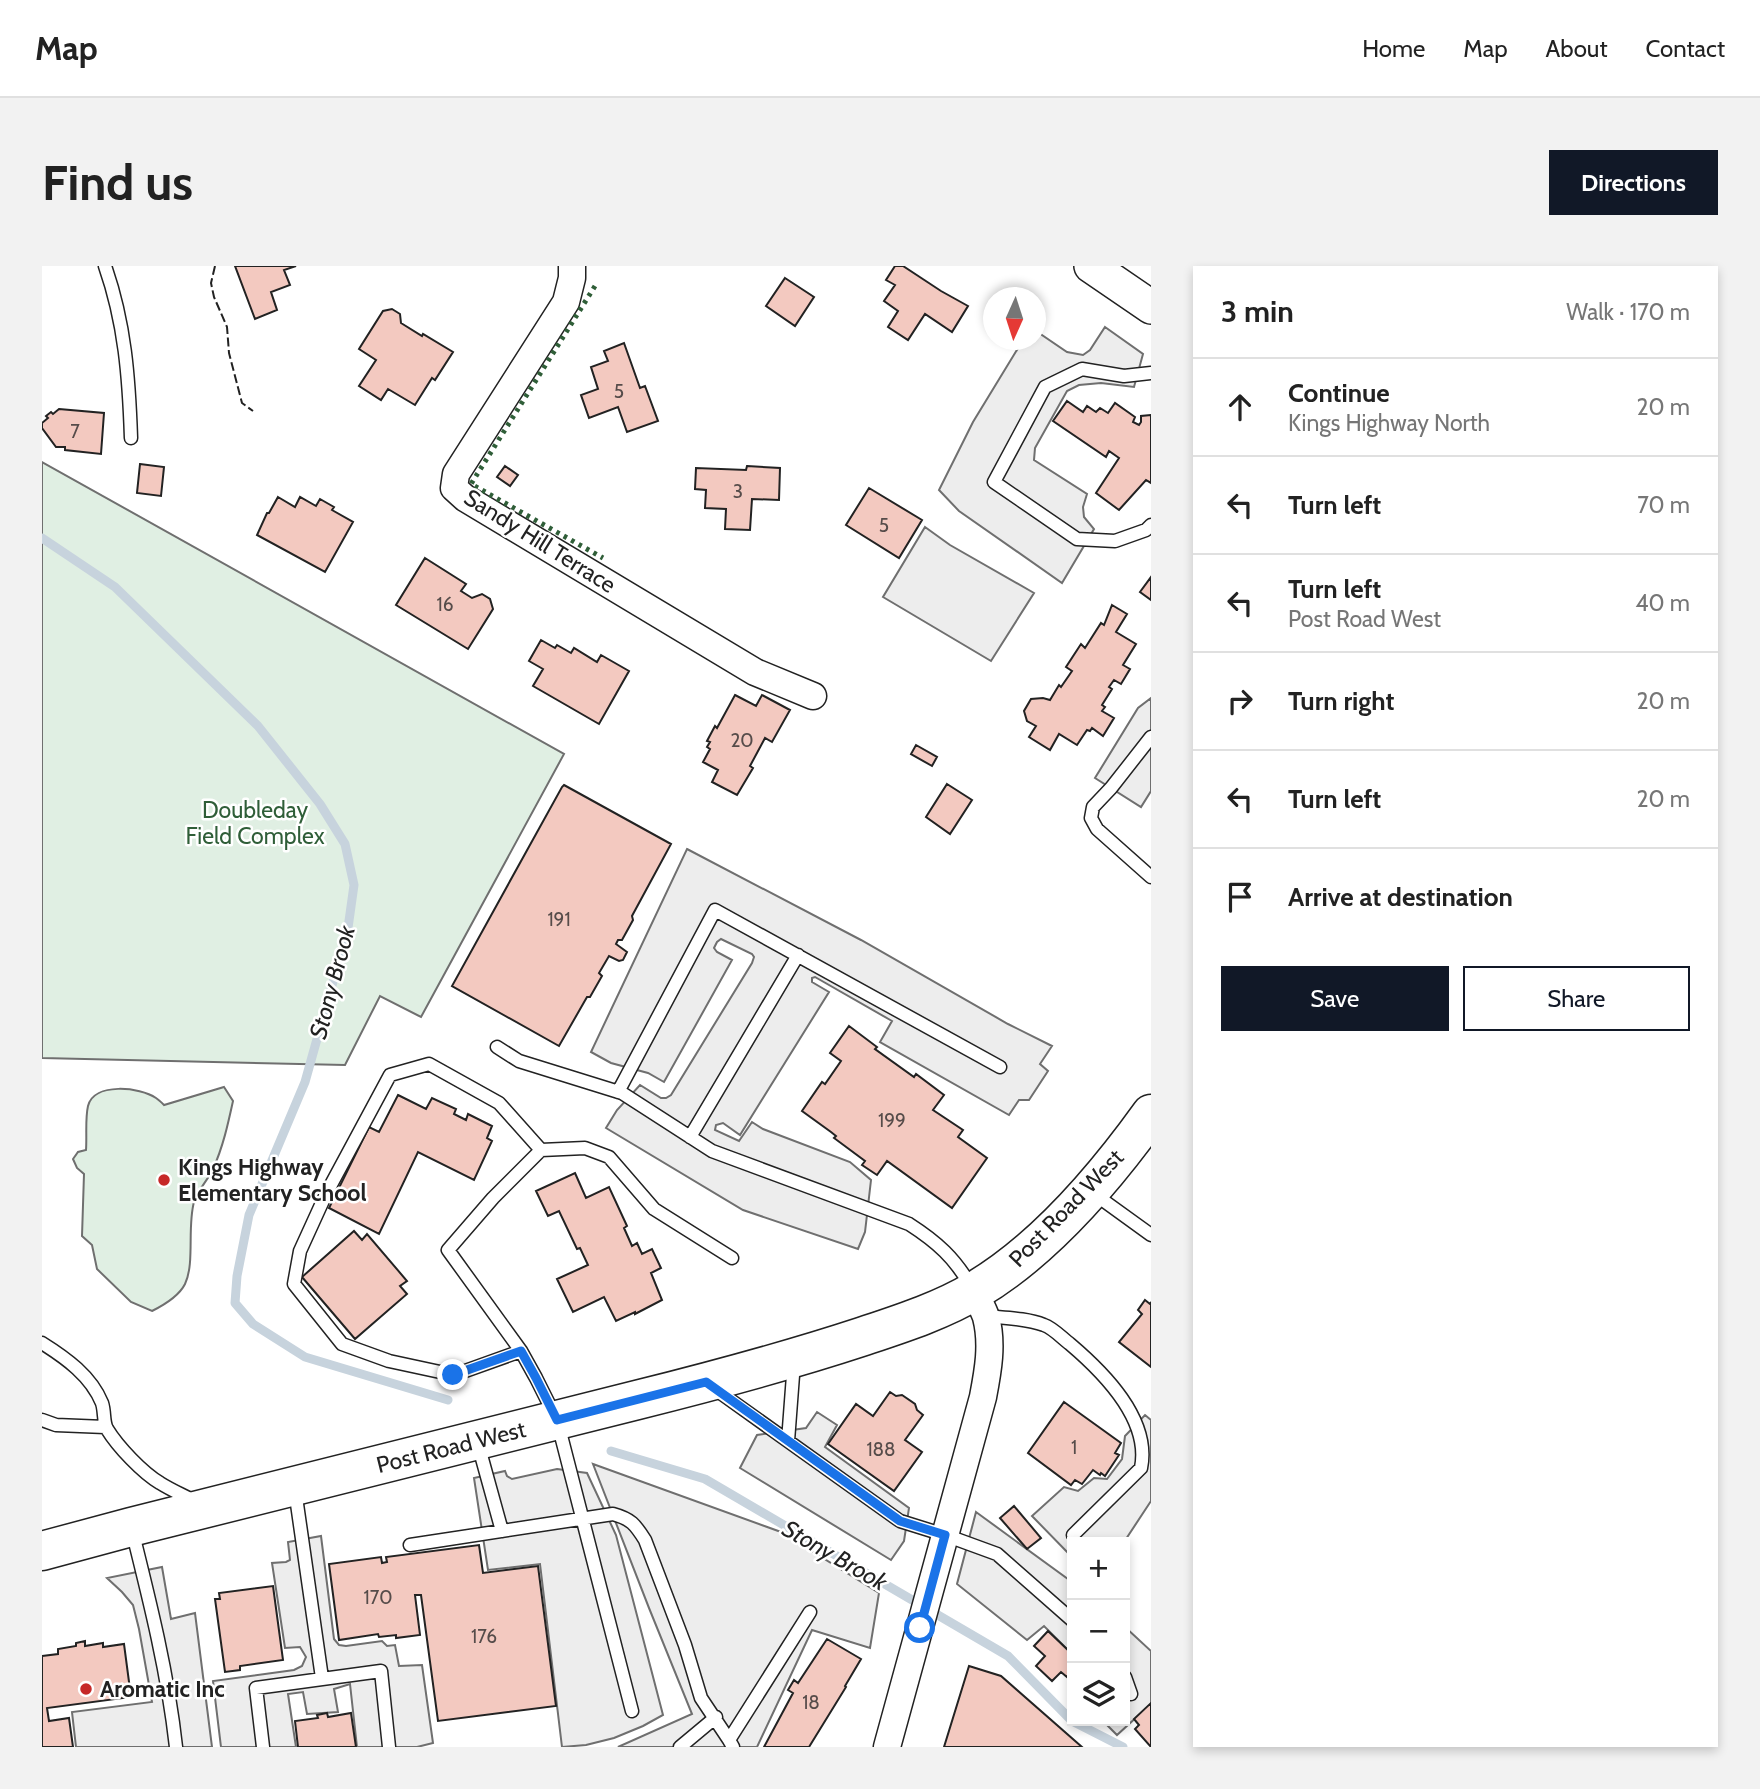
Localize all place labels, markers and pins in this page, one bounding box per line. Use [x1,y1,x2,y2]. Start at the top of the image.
place label: Kings Highway Elementary School [178,1153,366,1207]
marker: Kings Highway Elementary School [156,1172,172,1188]
place label: Aromatic Inc [100,1675,225,1703]
marker: Aromatic Inc [78,1681,94,1697]

